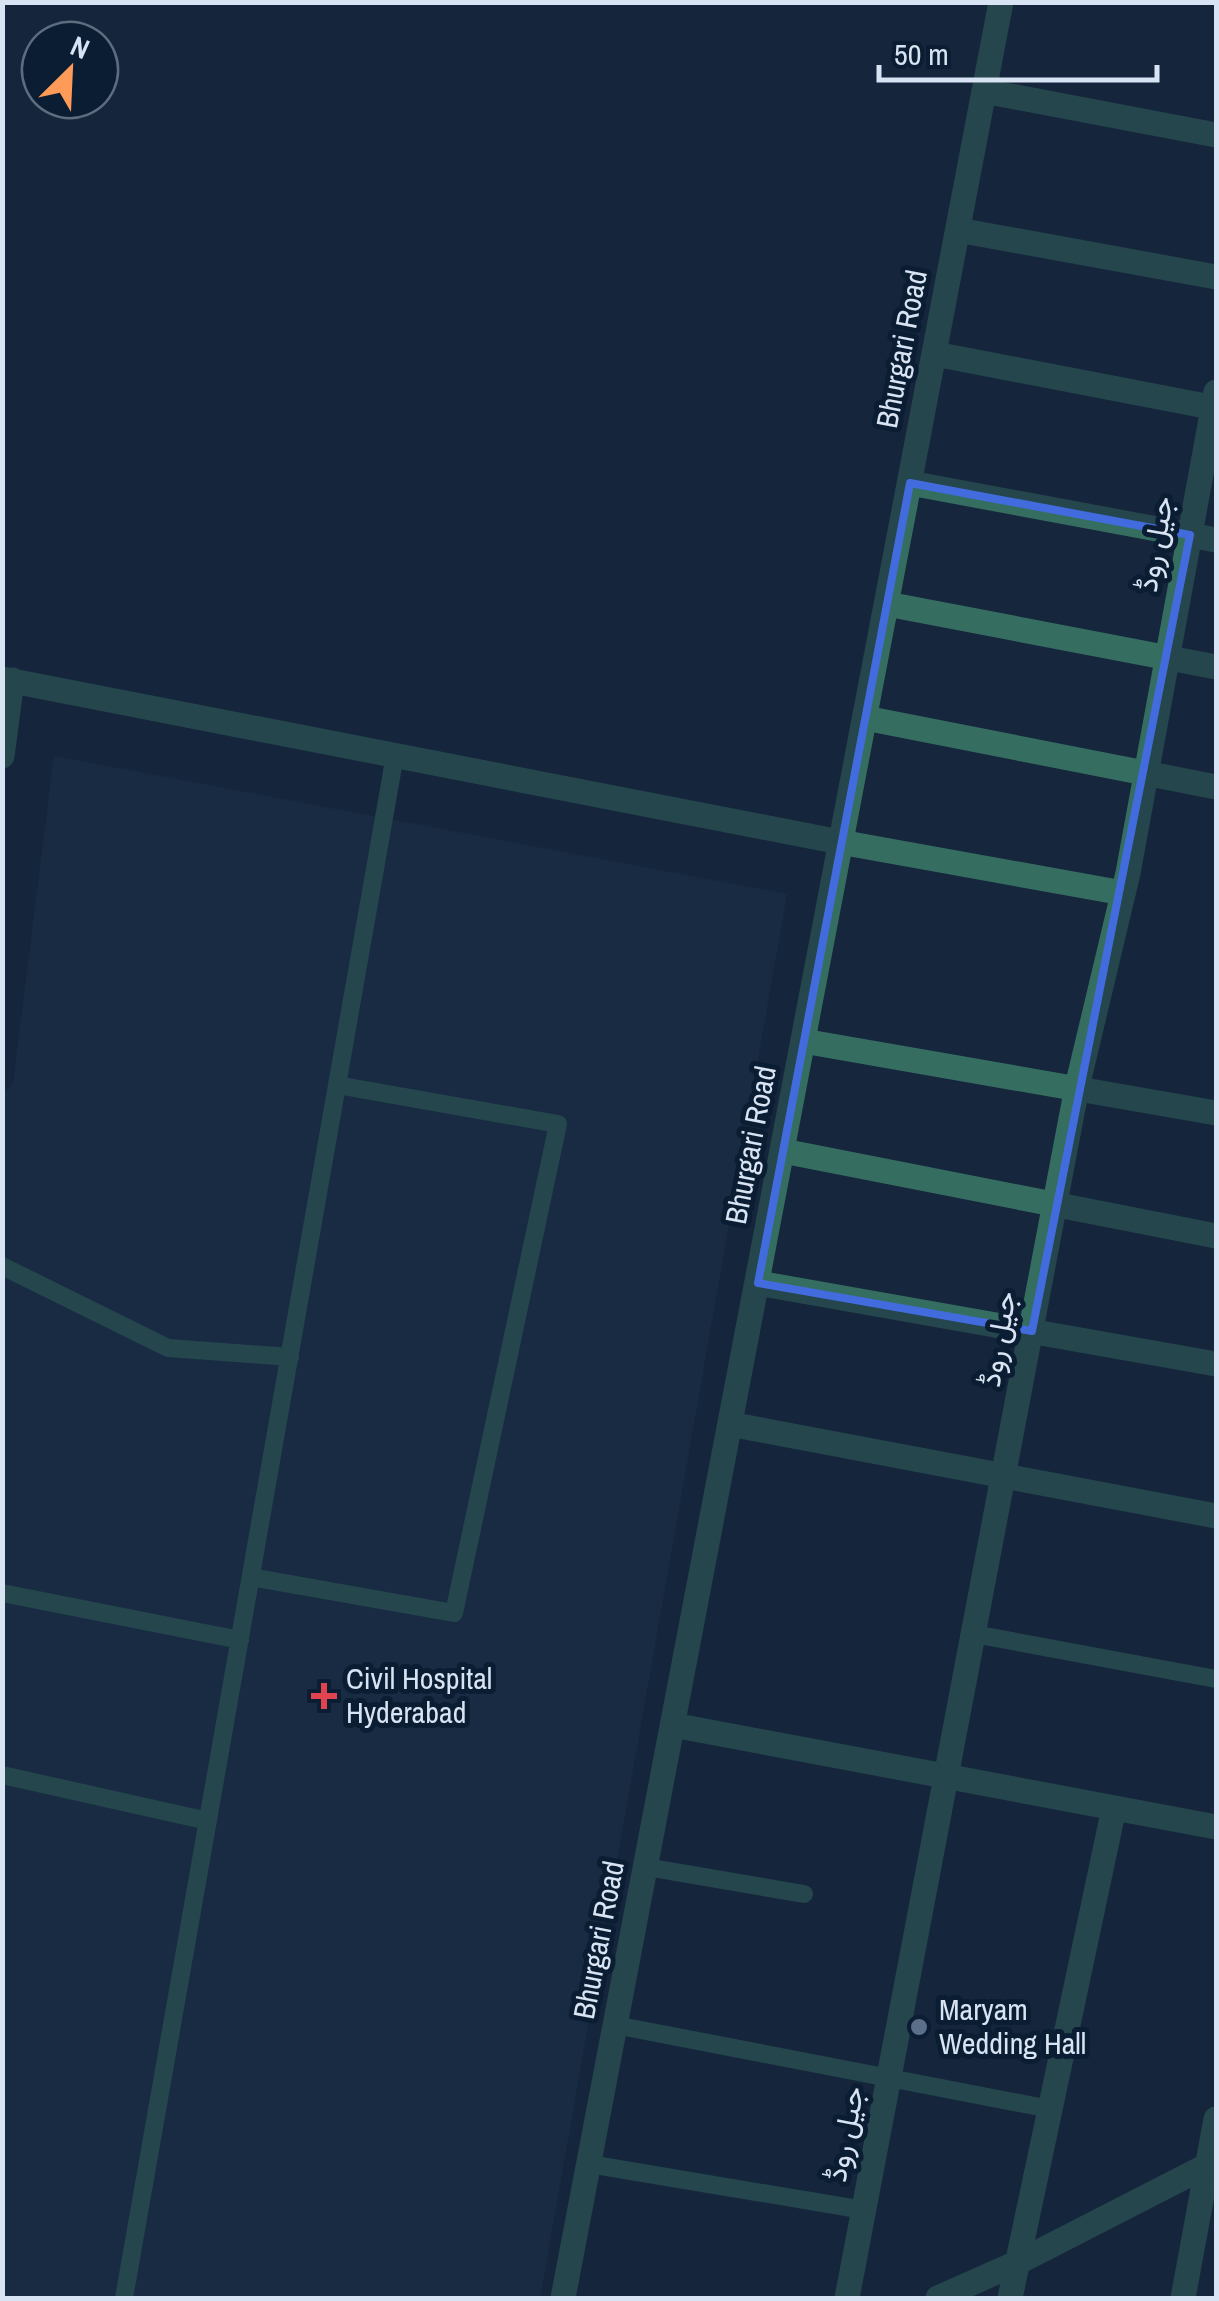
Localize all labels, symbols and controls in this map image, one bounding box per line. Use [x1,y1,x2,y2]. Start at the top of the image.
north arrow [20,20,120,120]
scale bar [879,20,1156,82]
text: N [65,26,95,68]
text: 50 m [894,34,949,74]
street label: Bhurgari Road [866,266,936,431]
street label: جیل روڈ [1126,493,1182,595]
street label: Bhurgari Road [715,1062,785,1227]
street label: جیل روڈ [969,1288,1025,1390]
place label: Civil Hospital Hyderabad [346,1658,492,1732]
marker: Civil Hospital Hyderabad [311,1683,337,1709]
street label: Bhurgari Road [563,1857,633,2022]
place label: Maryam Wedding Hall [939,1989,1086,2063]
marker: Maryam Wedding Hall [908,2016,930,2038]
street label: جیل روڈ [815,2083,873,2185]

